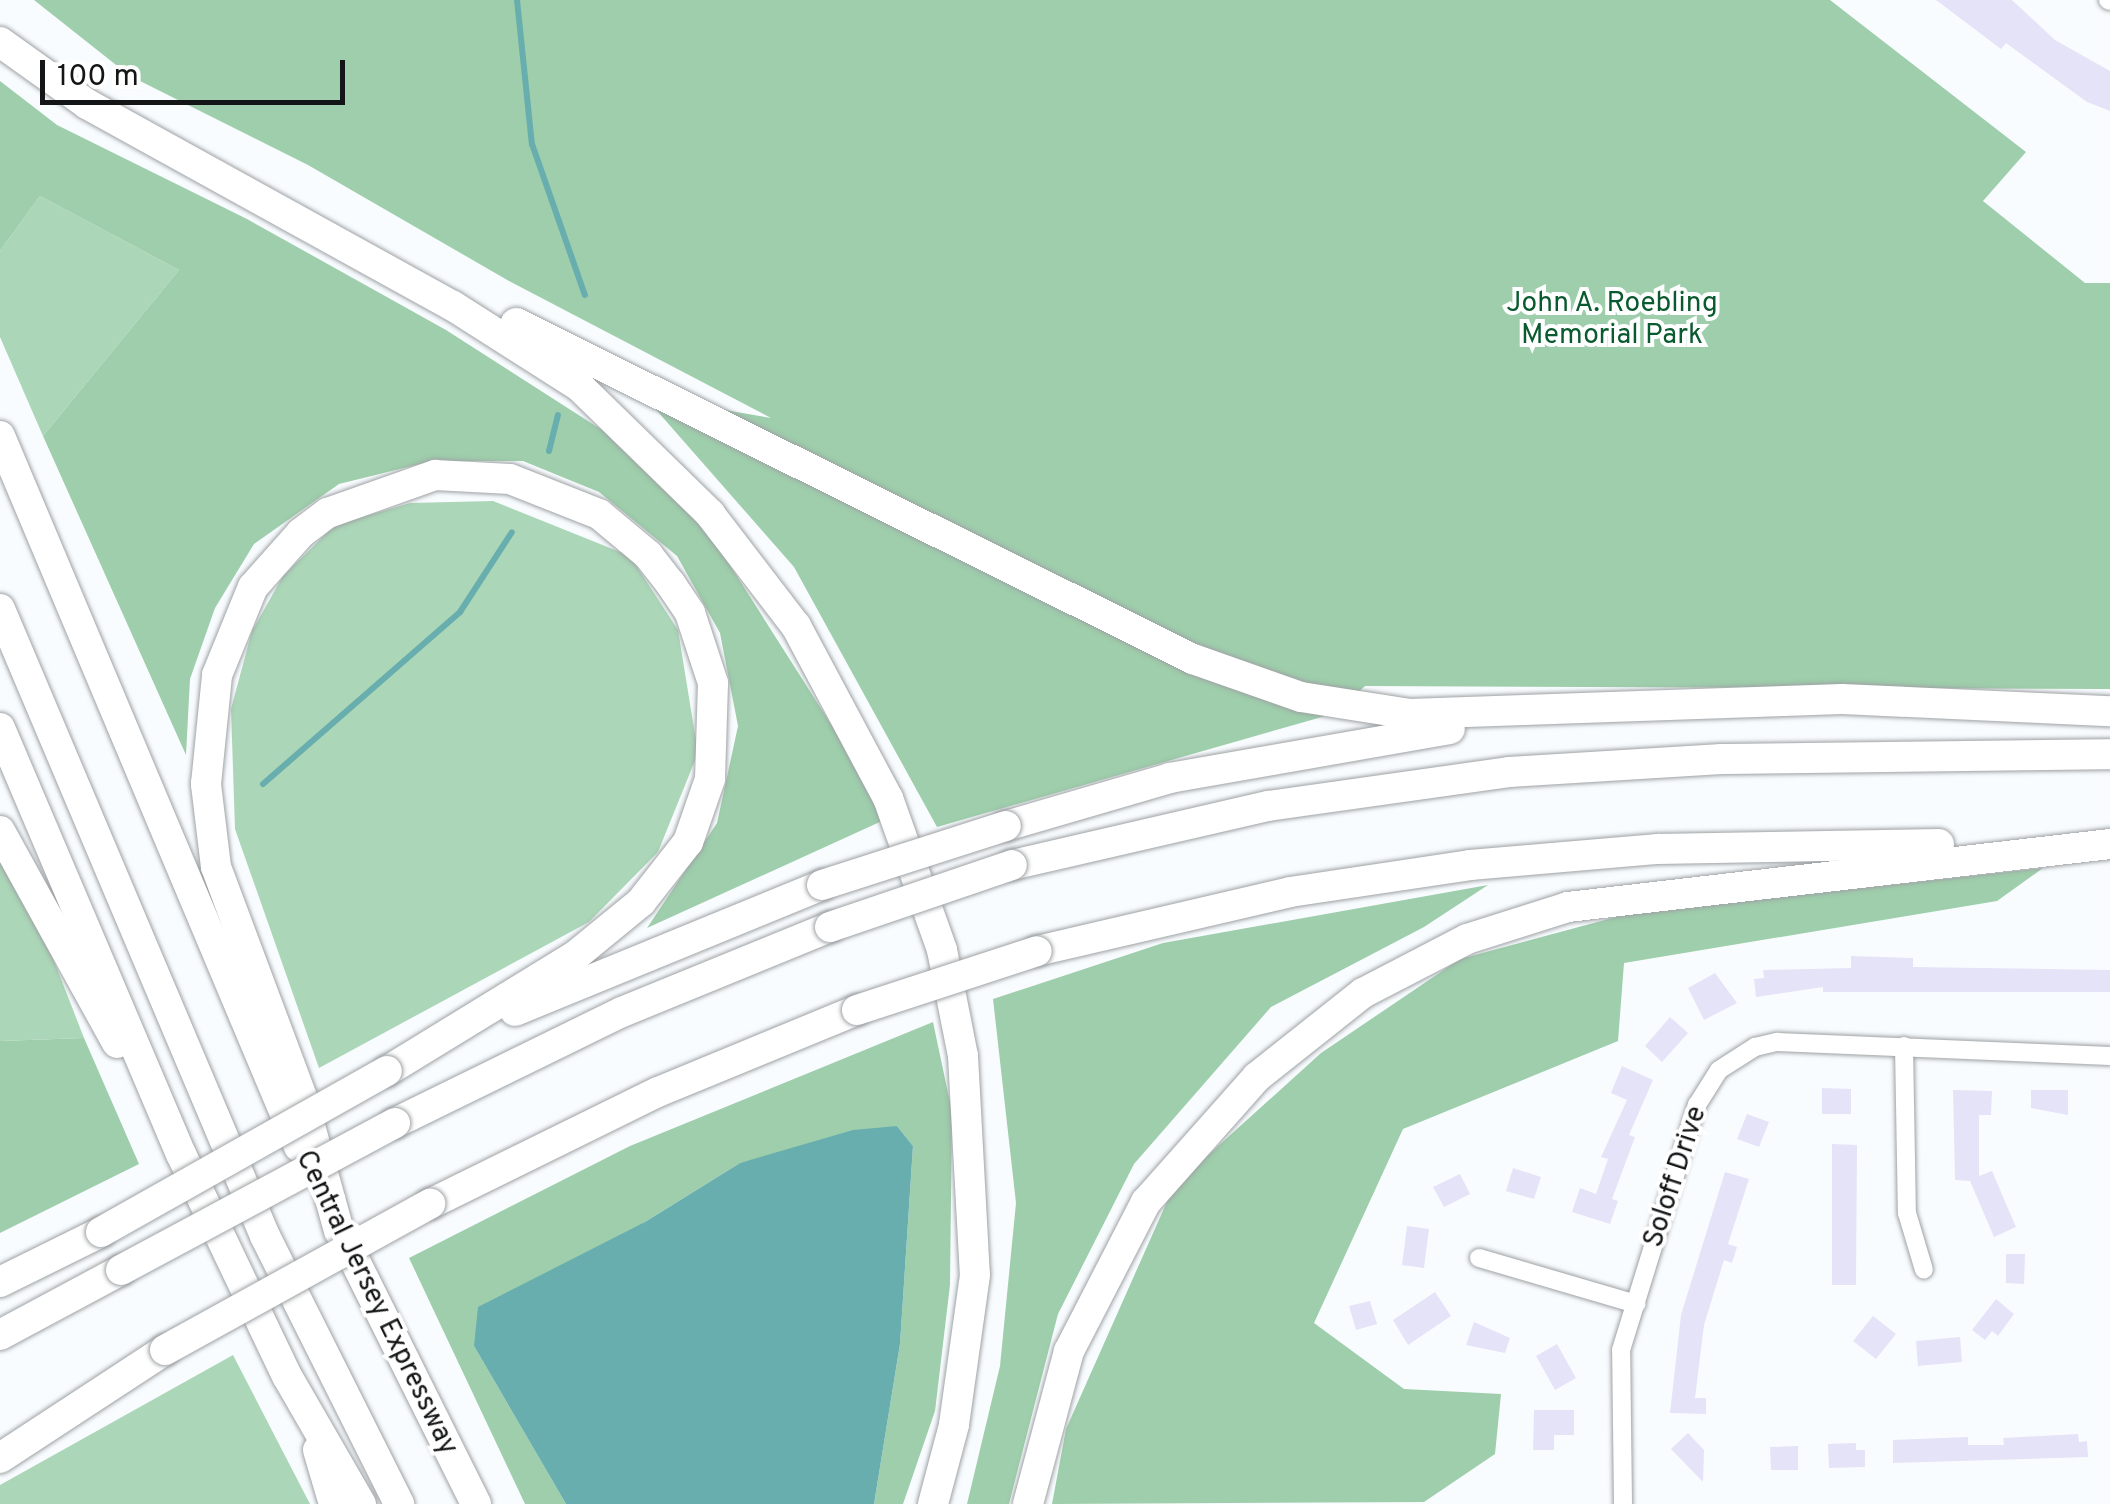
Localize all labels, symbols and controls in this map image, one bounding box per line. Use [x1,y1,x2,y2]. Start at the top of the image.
scale bar [45,40,350,102]
text: 100 m [57,59,139,96]
park label: John A. Roebling Memorial Park [1506,287,1718,353]
street label: Soloff Drive [1637,1102,1715,1252]
street label: Central Jersey Expressway [288,1145,464,1461]

